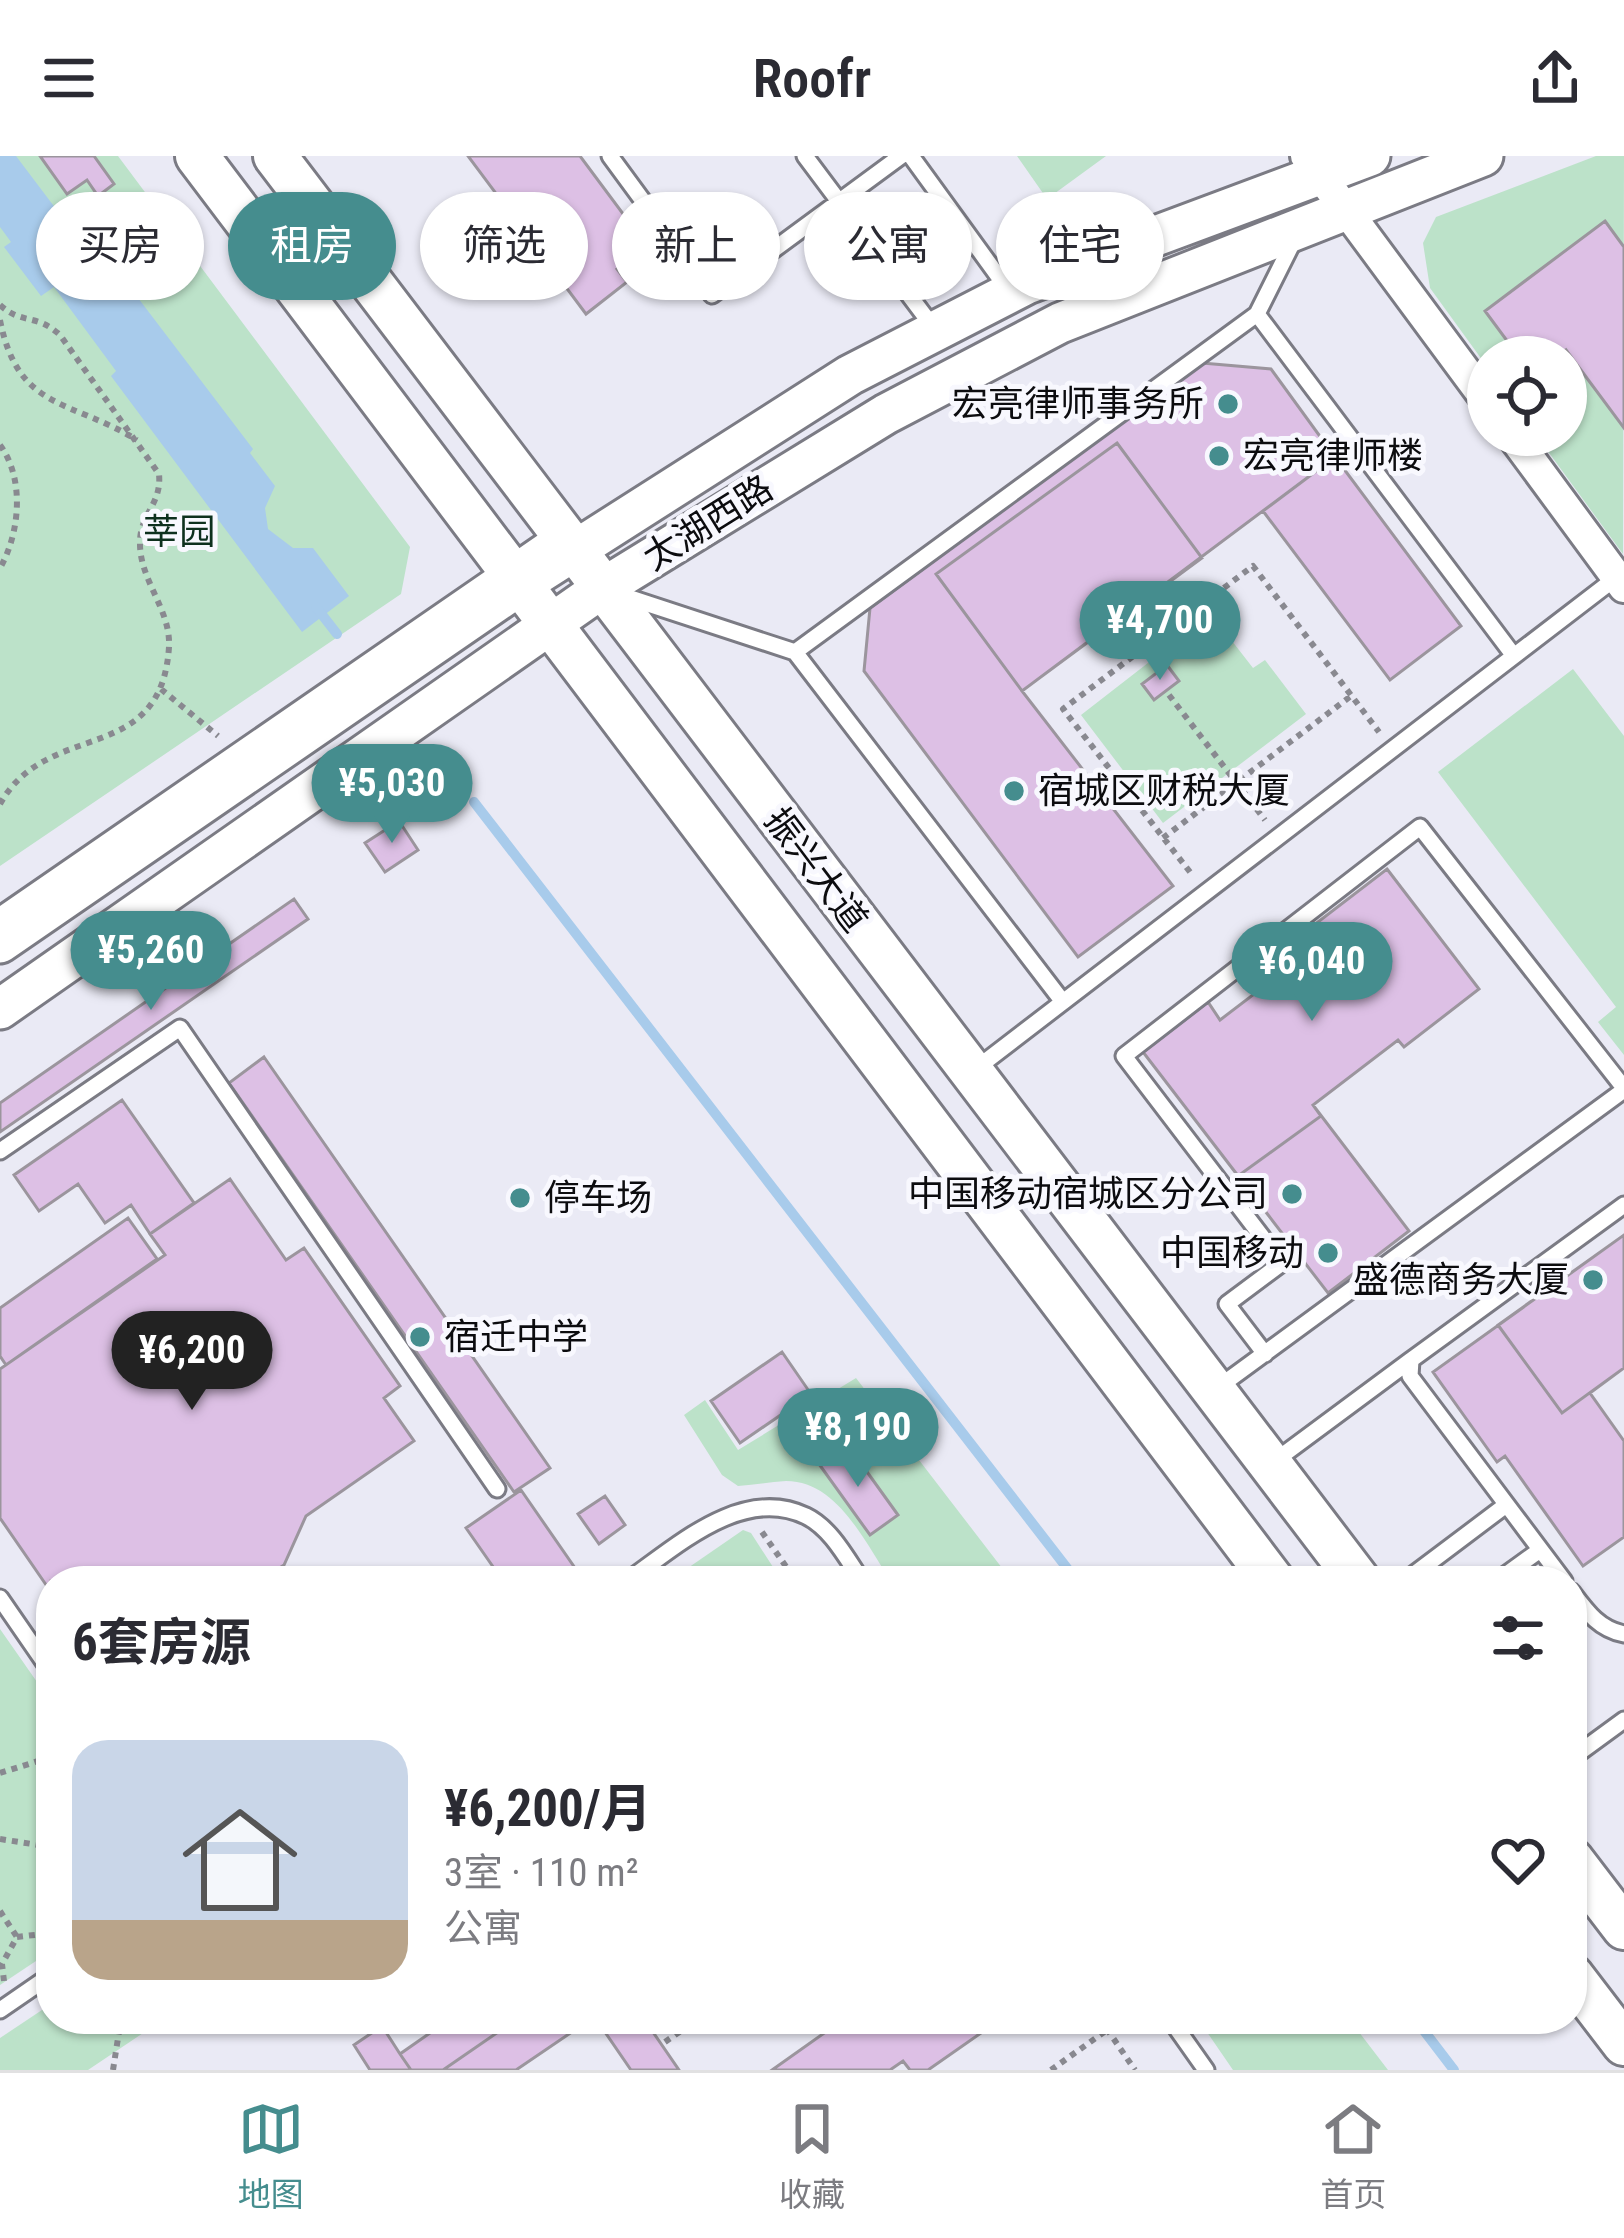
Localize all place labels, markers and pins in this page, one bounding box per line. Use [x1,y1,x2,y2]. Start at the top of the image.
place label: 宏亮律师事务所 [952,383,1204,425]
marker: 宏亮律师事务所 [1215,391,1241,417]
place label: 宏亮律师楼 [1243,435,1423,477]
marker: 宏亮律师楼 [1206,443,1232,469]
pin: ¥4,700 [1062,581,1258,683]
pin: ¥5,030 [294,744,490,846]
place label: 宿城区财税大厦 [1038,770,1290,812]
marker: 宿城区财税大厦 [1001,778,1027,804]
pin: ¥5,260 [53,911,249,1013]
pin: ¥6,040 [1214,922,1410,1024]
place label: 中国移动宿城区分公司 [908,1173,1268,1215]
place label: 停车场 [544,1177,652,1219]
marker: 中国移动宿城区分公司 [1279,1181,1305,1207]
marker: 停车场 [507,1185,533,1211]
place label: 中国移动 [1160,1232,1304,1274]
marker: 中国移动 [1315,1240,1341,1266]
place label: 盛德商务大厦 [1353,1259,1569,1301]
marker: 盛德商务大厦 [1580,1267,1606,1293]
pin: ¥6,200 [94,1311,290,1413]
place label: 宿迁中学 [444,1316,588,1358]
marker: 宿迁中学 [407,1324,433,1350]
pin: ¥8,190 [760,1388,956,1490]

